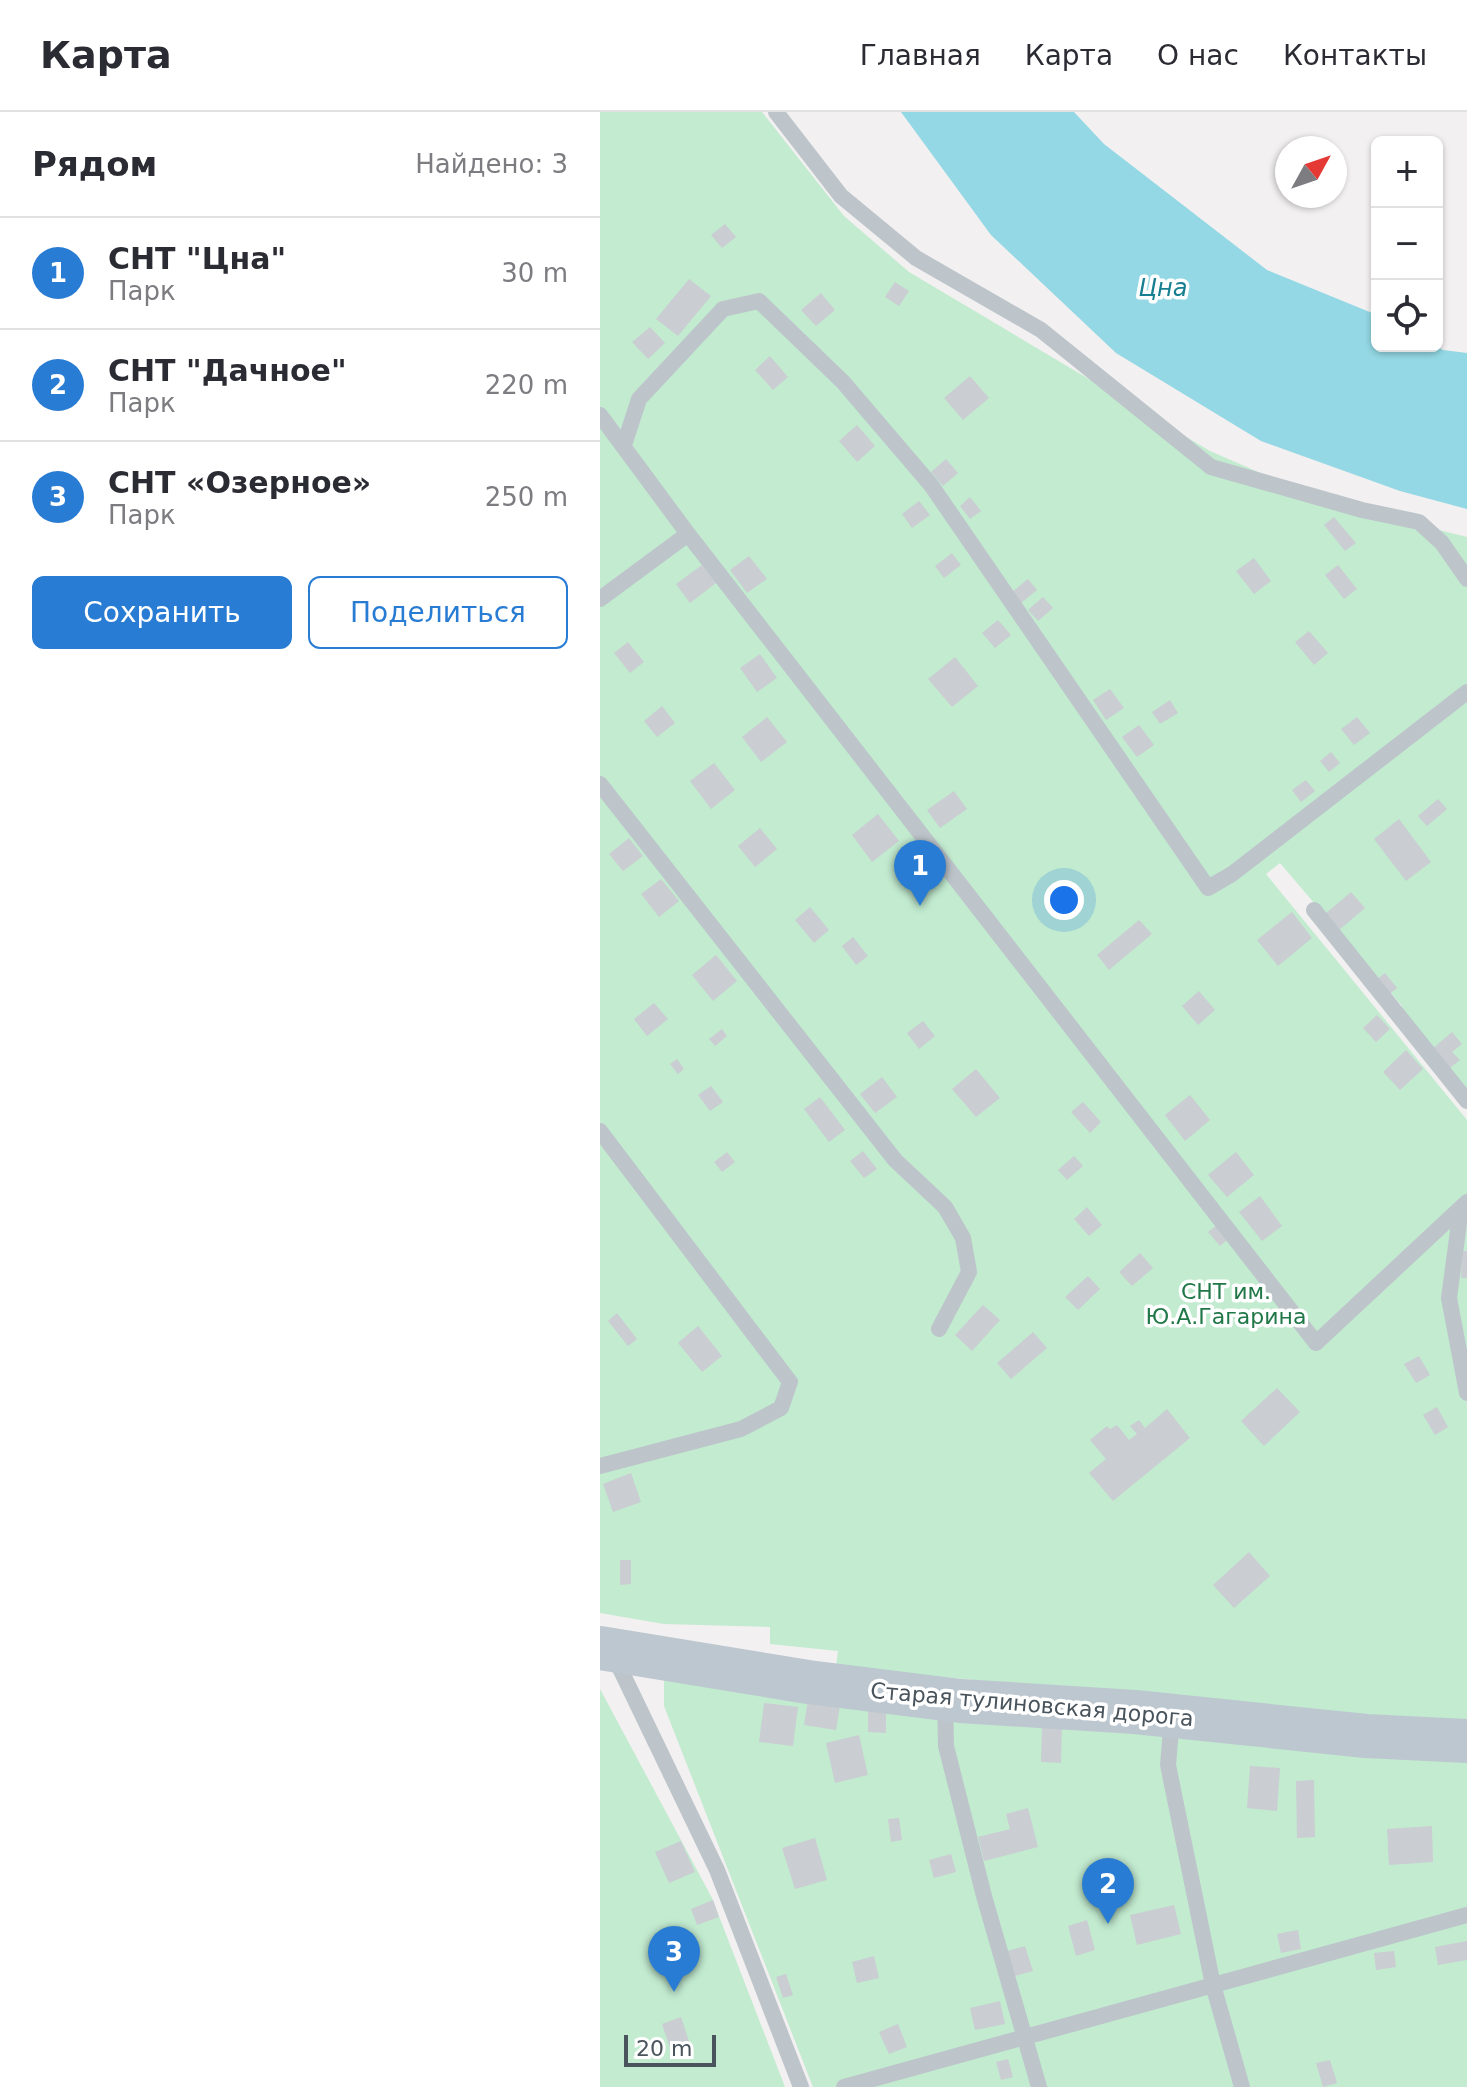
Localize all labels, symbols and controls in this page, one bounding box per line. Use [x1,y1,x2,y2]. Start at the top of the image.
text: Карта [40,33,172,77]
text: Главная [860,39,981,72]
text: Карта [1025,39,1113,72]
text: О нас [1157,39,1239,72]
text: Контакты [1283,39,1427,72]
north arrow [1275,136,1347,208]
map controls [1371,136,1443,352]
button: + [1371,136,1443,208]
text: Рядом [32,144,157,184]
text: Найдено: 3 [415,149,568,179]
button: − [1371,208,1443,280]
text: СНТ "Цна" [108,241,286,276]
text: 1 [49,258,67,288]
text: 30 m [501,258,568,288]
water label: Цна [1138,274,1188,302]
text: Парк [108,276,176,306]
button: locate [1371,280,1443,352]
text: СНТ "Дачное" [108,353,347,388]
text: 2 [49,370,67,400]
text: 220 m [485,370,568,400]
text: Парк [108,388,176,418]
text: СНТ «Озерное» [108,465,371,500]
text: 3 [49,482,67,512]
text: 250 m [485,482,568,512]
text: Парк [108,500,176,530]
button: Сохранить [32,576,292,649]
button: Поделиться [308,576,568,649]
pin: 1 [894,840,946,906]
your location [1044,880,1084,920]
park label: СНТ им. Ю.А.Гагарина [1146,1279,1306,1329]
street label: Старая тулиновская дорога [869,1678,1195,1731]
pin: 2 [1082,1858,1134,1924]
pin: 3 [648,1926,700,1992]
scale bar [624,2031,716,2067]
text: 20 m [636,2036,692,2061]

